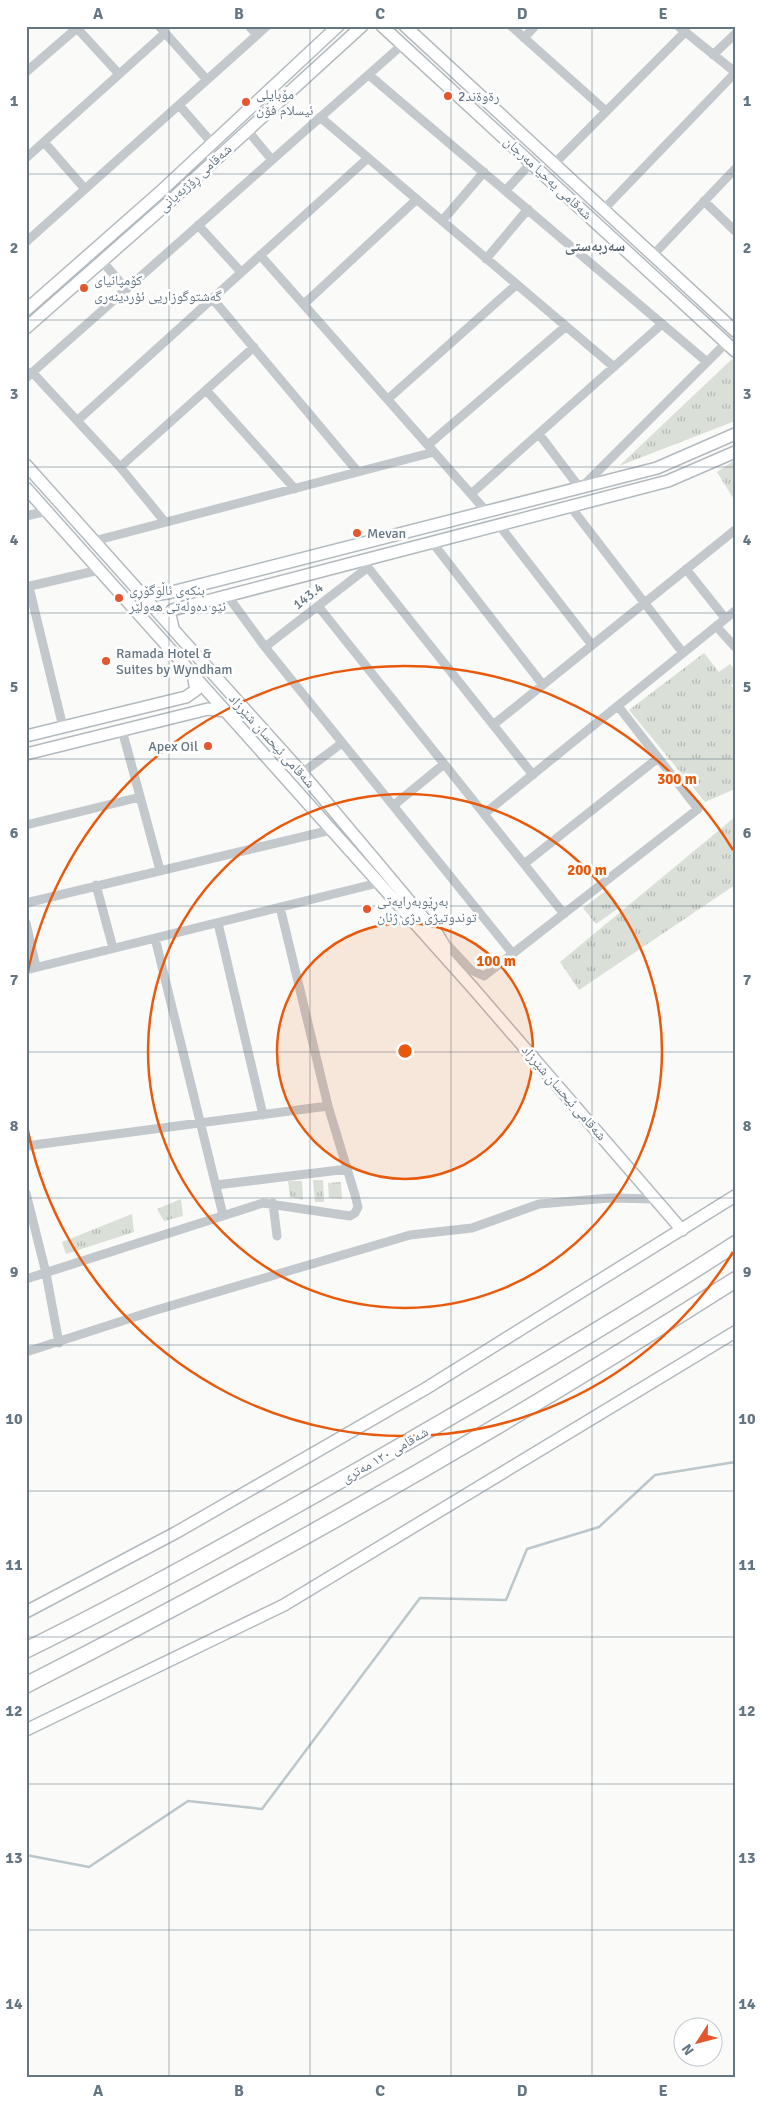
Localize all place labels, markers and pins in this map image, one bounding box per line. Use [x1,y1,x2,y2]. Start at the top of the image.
place label: مۆبایلی ئیسلام فۆن [256,86,313,120]
place label: رةوةند2 [458,88,499,105]
marker: رةوةند2 [442,90,454,102]
marker: مۆبایلی ئیسلام فۆن [240,96,252,108]
place label: کۆمپانیای گەشتوگوزاریی ئۆردینەری [94,272,222,305]
marker: کۆمپانیای گەشتوگوزاریی ئۆردینەری [78,282,90,294]
place label: Mevan [367,525,406,542]
marker: Mevan [351,527,363,539]
place label: بنکەی ئاڵوگۆڕی نێو دەوڵەتی هەولێر [128,581,226,615]
marker: بنکەی ئاڵوگۆڕی نێو دەوڵەتی هەولێر [113,592,125,604]
place label: Ramada Hotel & Suites by Wyndham [116,645,232,678]
marker: Ramada Hotel & Suites by Wyndham [100,655,112,667]
place label: Apex Oil [148,738,198,755]
marker: Apex Oil [202,740,214,752]
place label: بەڕێوبەرایەتی توندوتیژی دژی ژنان [377,893,477,926]
marker: بەڕێوبەرایەتی توندوتیژی دژی ژنان [361,903,373,915]
centre of rings [396,1042,414,1060]

